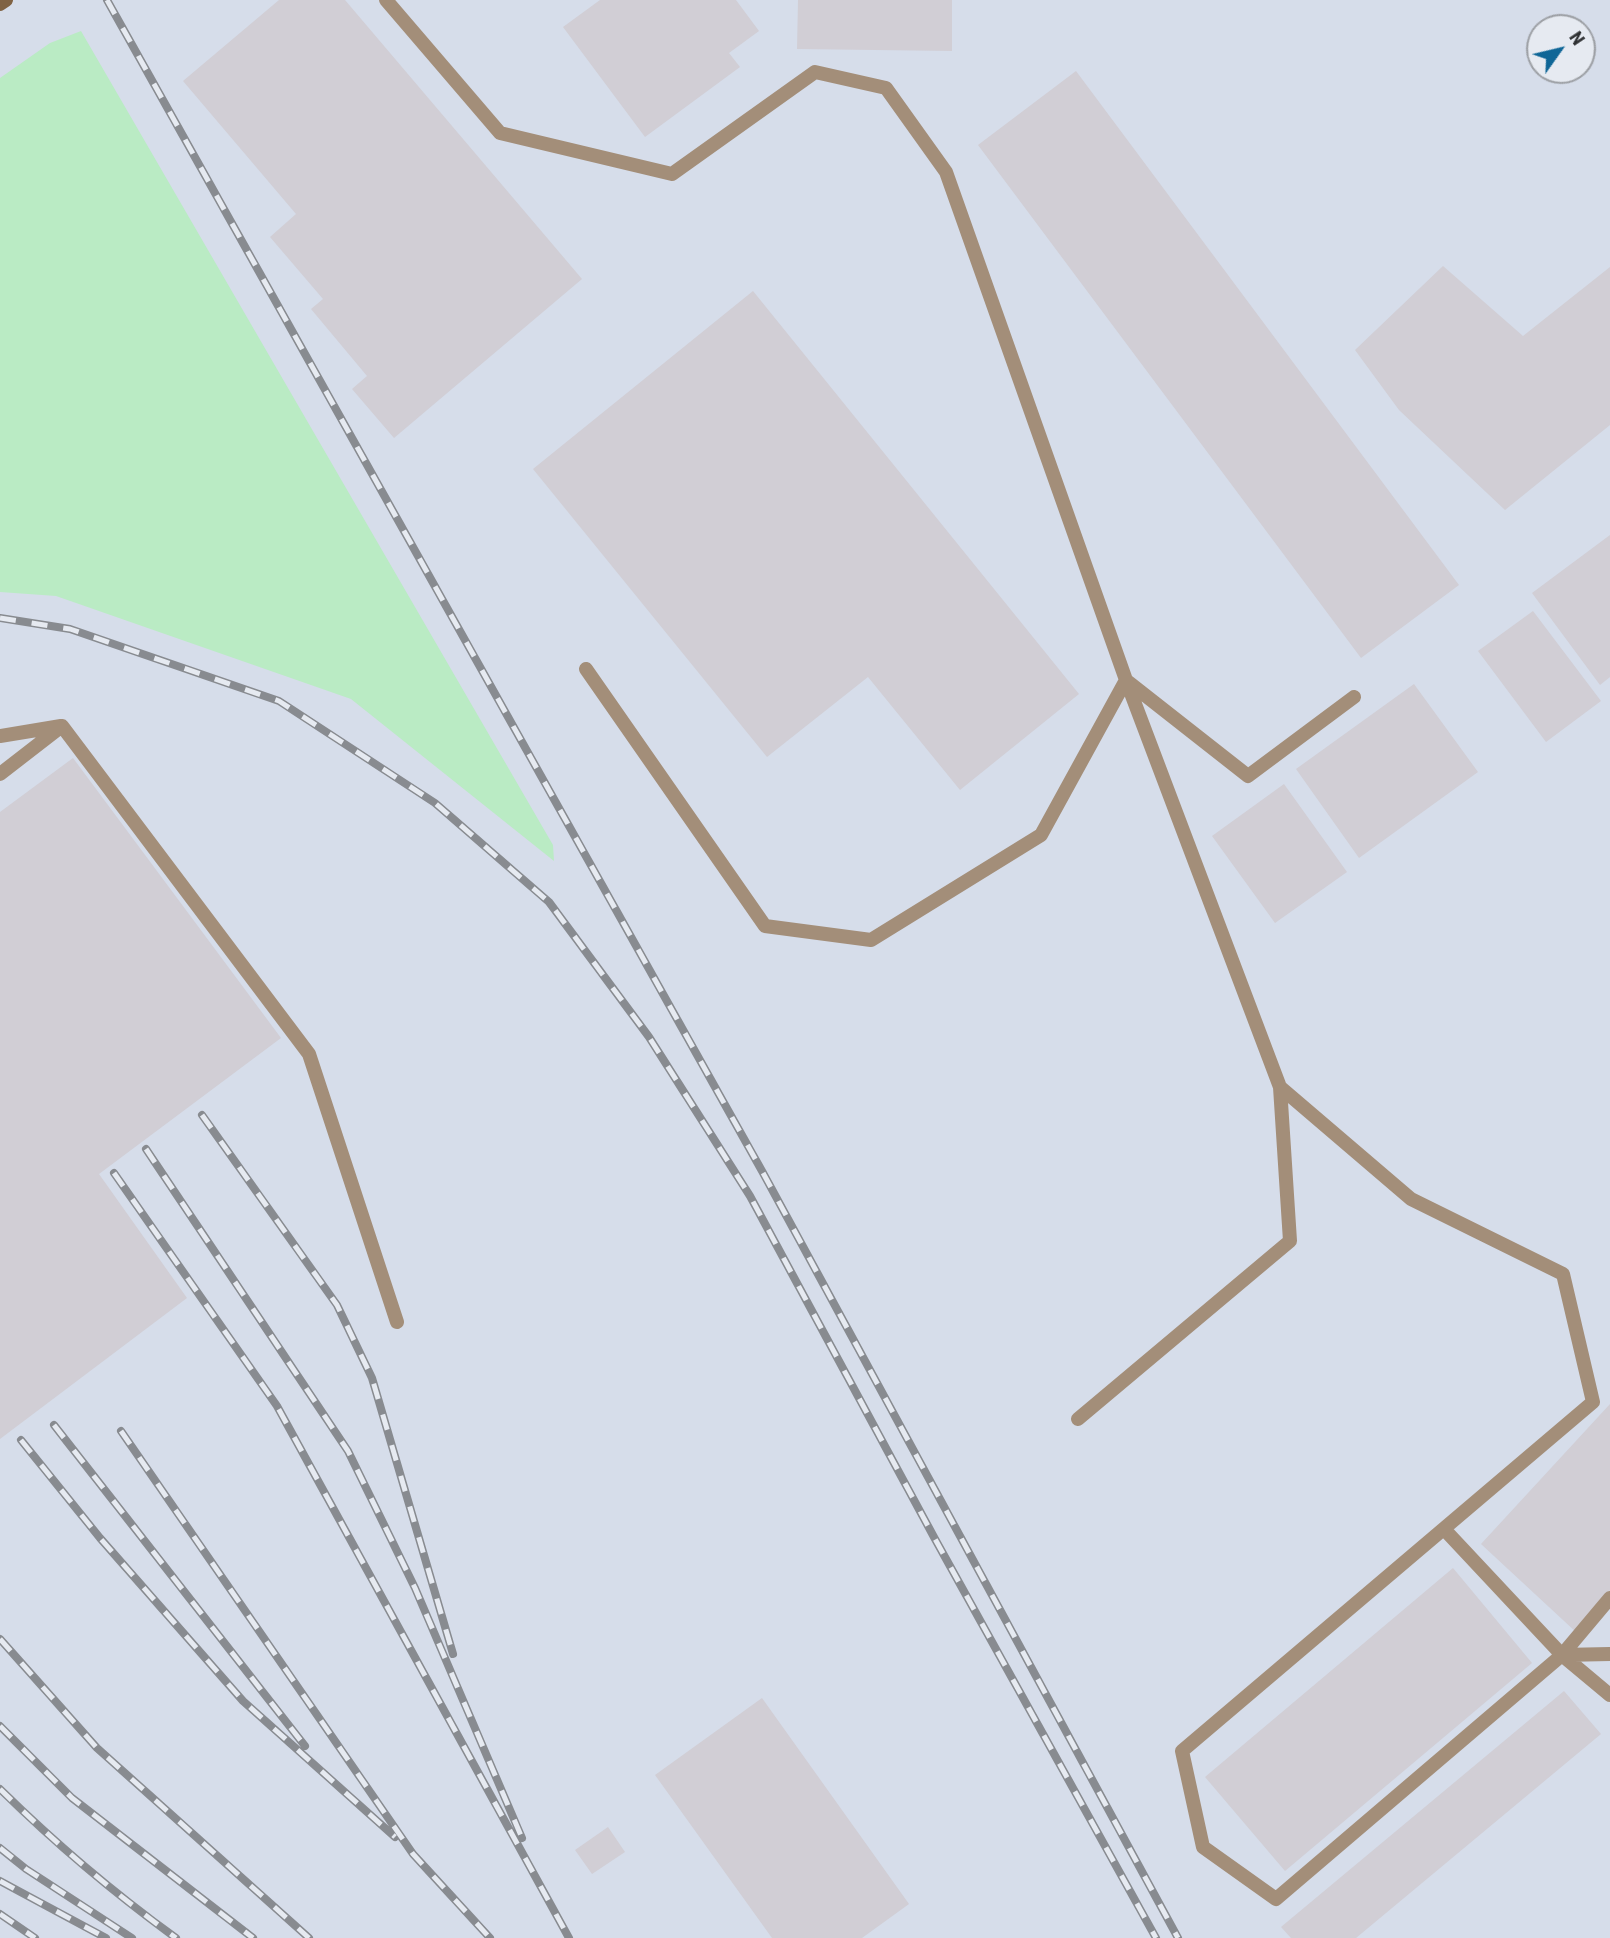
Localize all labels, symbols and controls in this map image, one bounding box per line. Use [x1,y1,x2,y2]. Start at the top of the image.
north arrow [1526,14,1596,84]
text: N [1564,27,1590,49]

